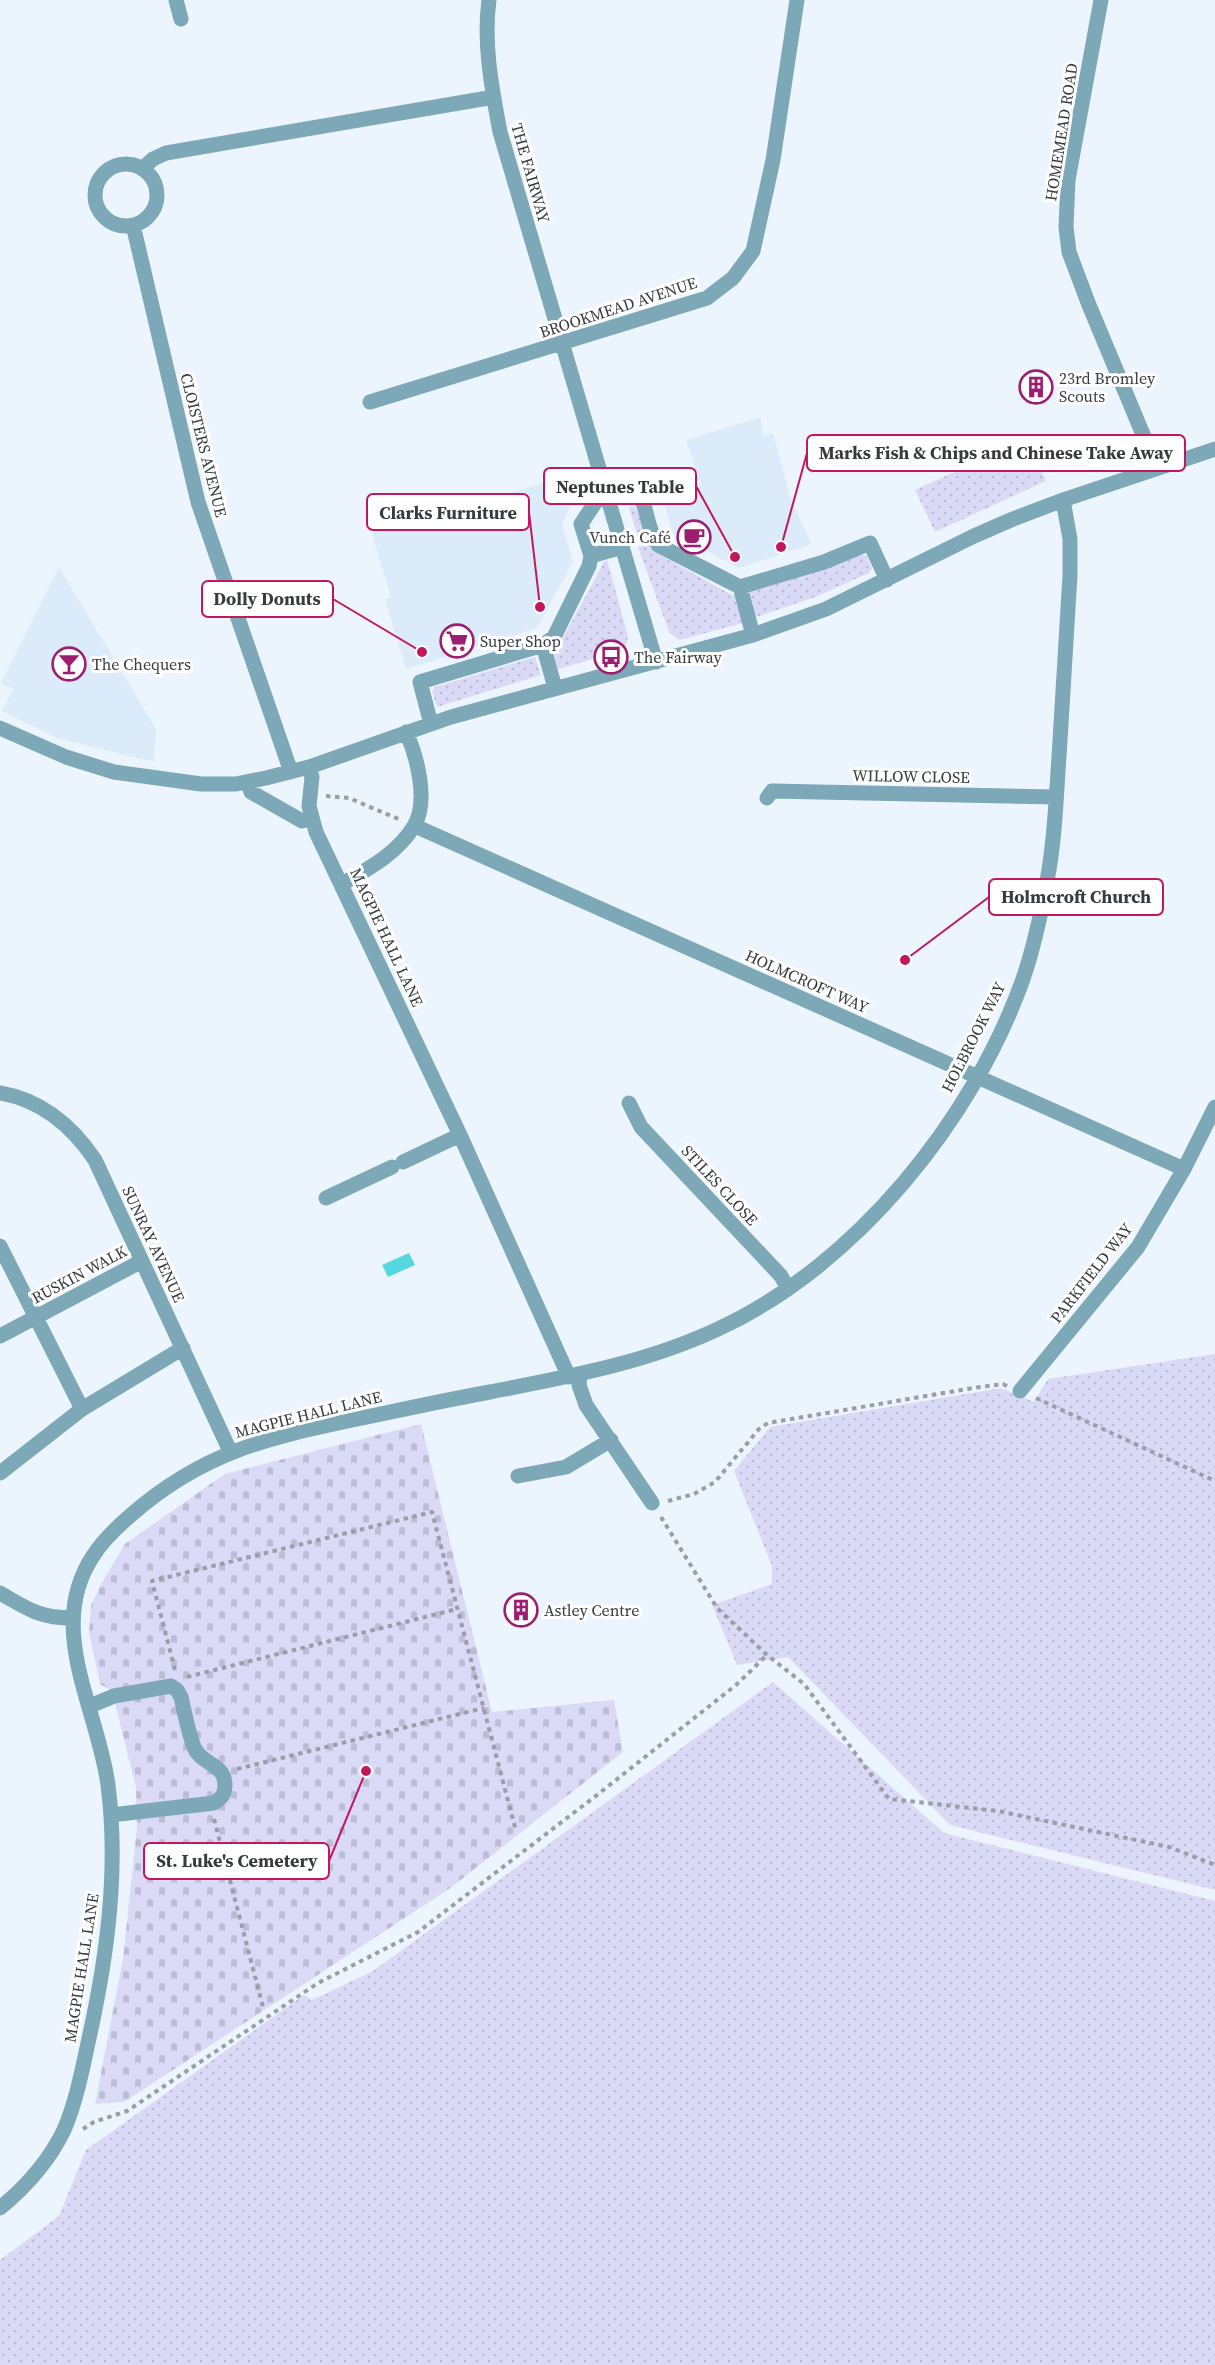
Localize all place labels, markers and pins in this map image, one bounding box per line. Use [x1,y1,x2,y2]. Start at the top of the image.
place label: 23rd Bromley Scouts [1059,367,1156,407]
building icon: 23rd Bromley Scouts [1018,369,1054,405]
callout: Marks Fish & Chips and Chinese Take Away [807,435,1185,471]
callout: Neptunes Table [544,468,696,504]
callout: Clarks Furniture [367,494,529,530]
cafe icon: Vunch Café [676,519,712,555]
place label: Vunch Café [589,526,671,548]
callout: Dolly Donuts [202,581,333,617]
supermarket icon: Super Shop [439,623,475,659]
place label: Super Shop [480,630,561,652]
bus stop icon: The Fairway [593,639,629,675]
bar icon: The Chequers [51,646,87,682]
place label: The Fairway [634,646,723,668]
place label: The Chequers [92,653,191,675]
callout: Holmcroft Church [989,879,1163,915]
building icon: Astley Centre [503,1592,539,1628]
place label: Astley Centre [544,1599,639,1621]
callout: St. Luke's Cemetery [144,1843,329,1879]

